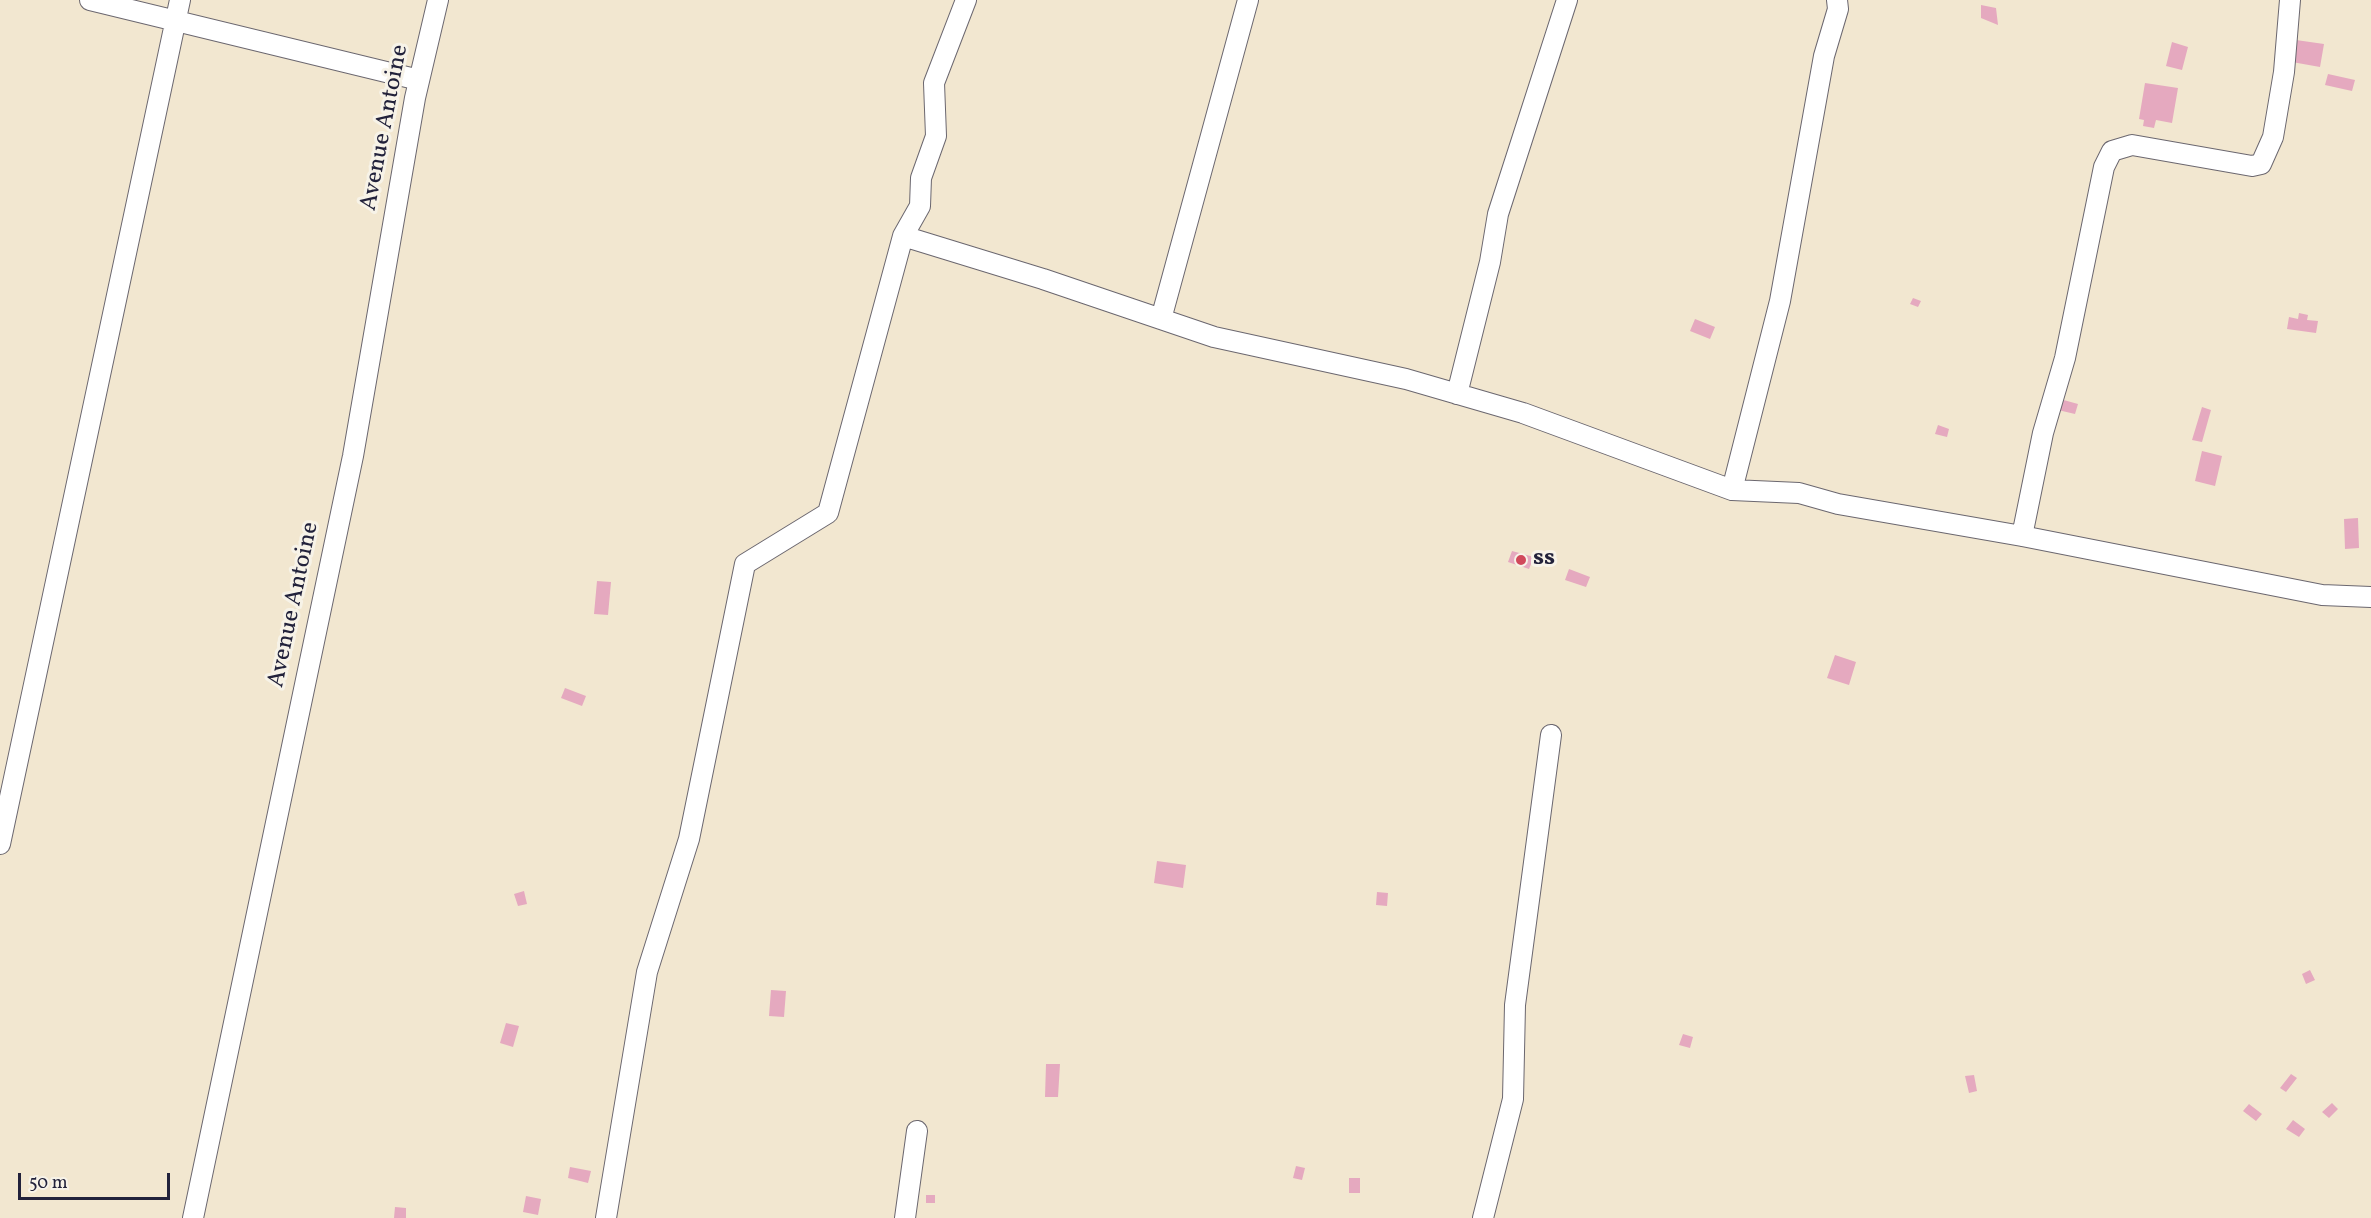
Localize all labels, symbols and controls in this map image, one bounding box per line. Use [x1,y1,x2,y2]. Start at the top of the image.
street label: Avenue Antoine [356,43,416,213]
street label: Avenue Antoine [263,520,327,690]
place label: ss [1533,546,1555,574]
marker: ss [1514,553,1528,567]
scale bar [21,1161,172,1199]
text: 50 m [29,1171,68,1196]

